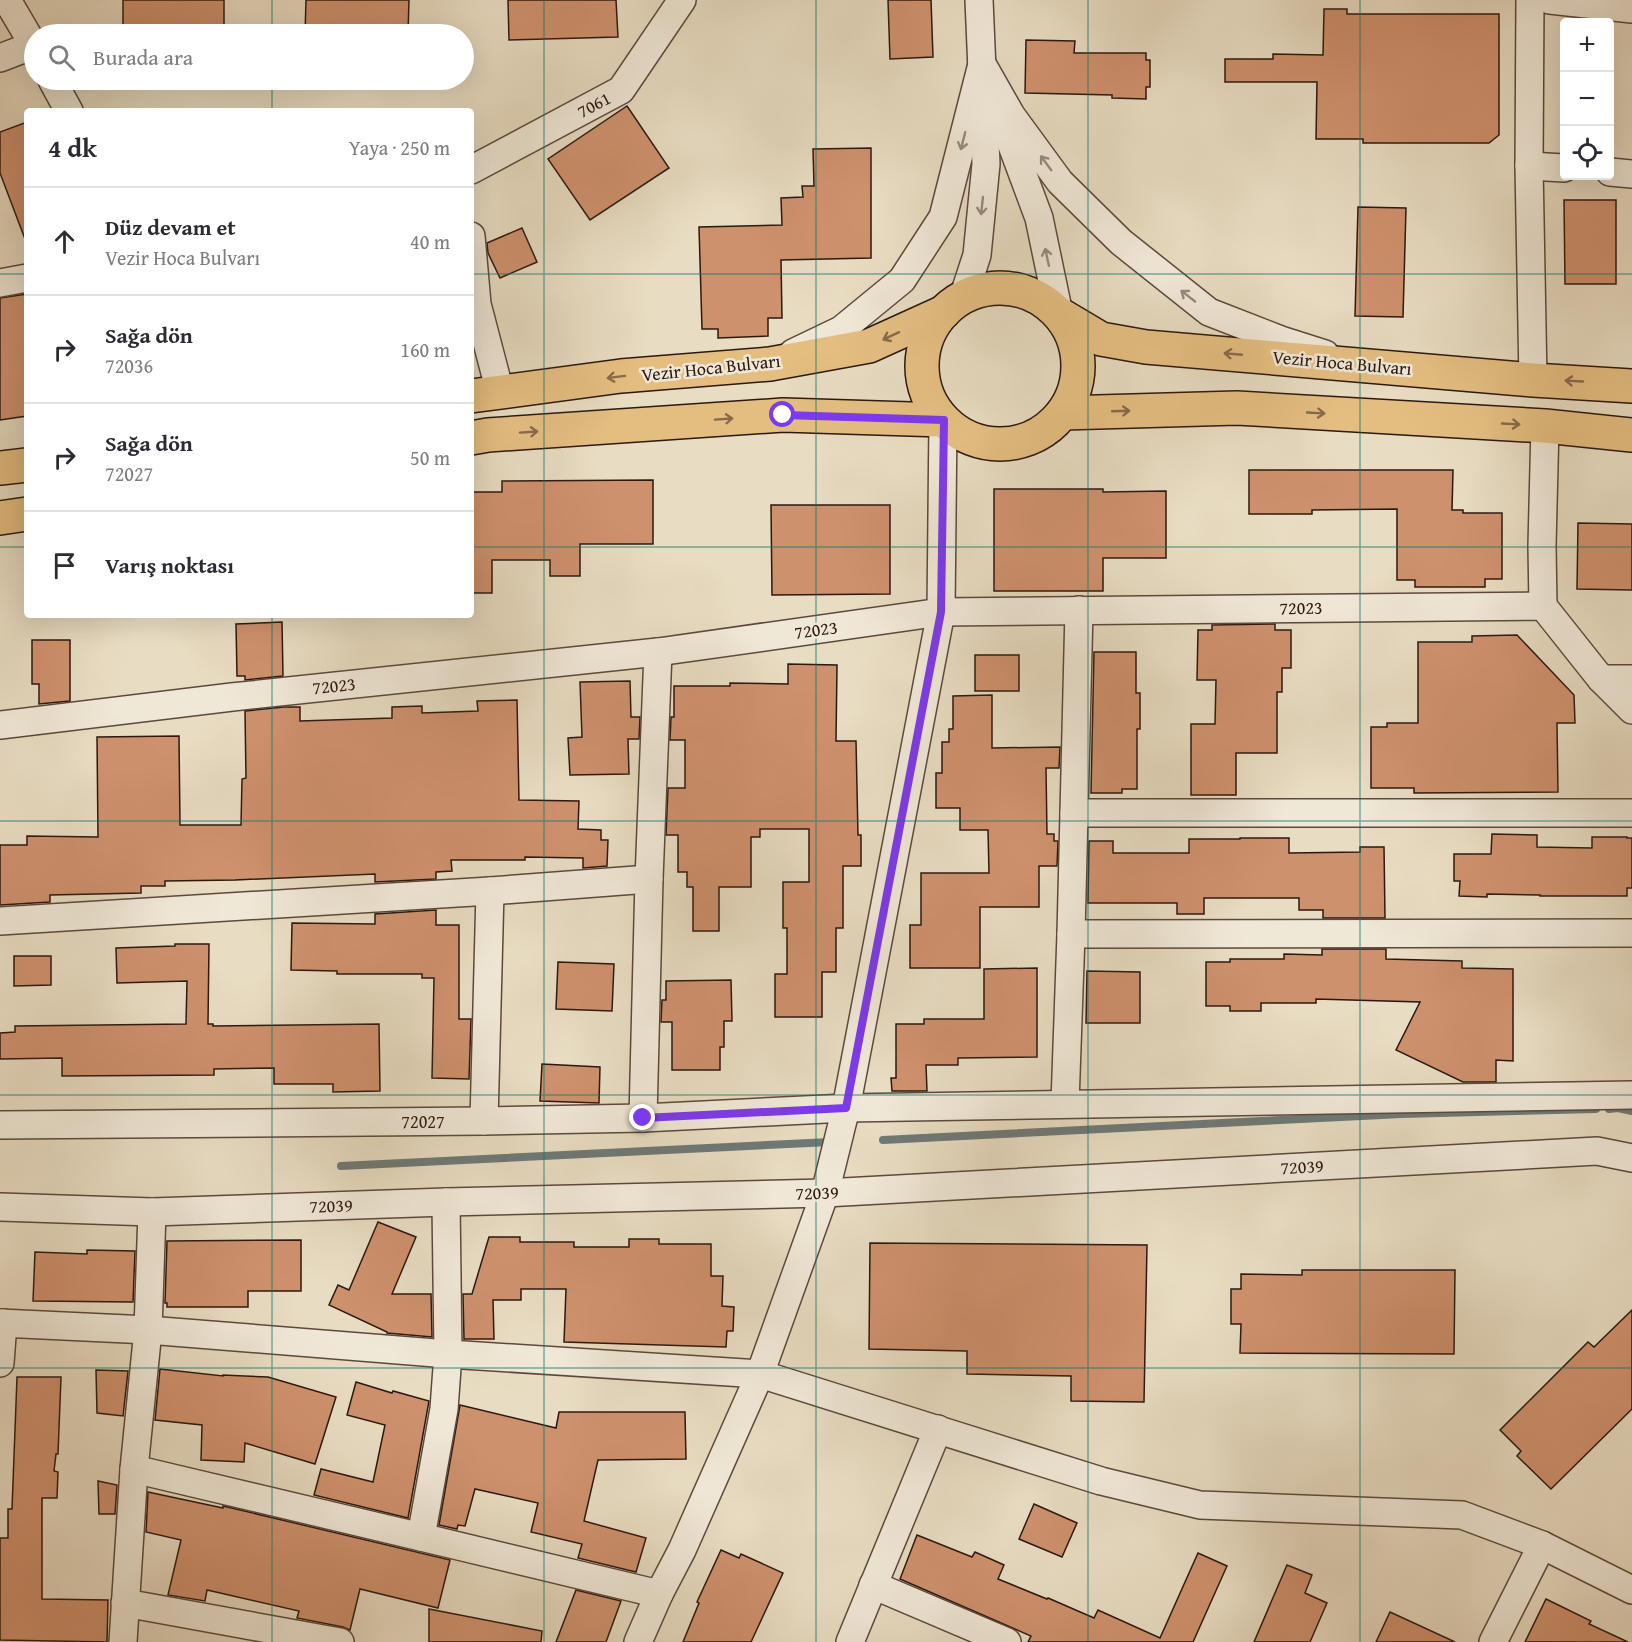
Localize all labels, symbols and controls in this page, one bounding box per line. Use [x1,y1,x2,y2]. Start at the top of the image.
map controls [1560,18,1614,180]
button: + [1560,18,1614,72]
search box [24,24,474,90]
icon: search [45,41,78,74]
text: Burada ara [93,41,193,73]
button: − [1560,72,1614,126]
street label: 7061 [572,85,615,125]
button: locate [1560,126,1614,180]
text: 4 dk [48,128,97,167]
one-way arrow [956,131,968,150]
text: Yaya · 250 m [349,133,450,162]
one-way arrow [1040,155,1053,171]
one-way arrow [976,196,987,216]
text: Düz devam et [105,211,236,243]
icon: ahead [48,225,81,258]
text: 40 m [410,227,450,256]
text: Vezir Hoca Bulvarı [105,243,260,272]
one-way arrow [1041,248,1053,267]
one-way arrow [1180,289,1196,302]
text: Sağa dön [105,319,193,351]
one-way arrow [882,331,901,342]
icon: right [48,333,81,366]
text: 160 m [400,335,450,364]
street label: Vezir Hoca Bulvarı [1271,343,1413,382]
street label: Vezir Hoca Bulvarı [640,347,782,388]
one-way arrow [1223,348,1243,359]
text: 72036 [105,351,153,380]
one-way arrow [607,372,627,383]
one-way arrow [1564,376,1584,387]
route start [769,401,795,427]
one-way arrow [1111,406,1131,417]
one-way arrow [1306,407,1325,418]
one-way arrow [713,414,733,425]
one-way arrow [1500,419,1520,430]
one-way arrow [519,426,539,437]
text: Sağa dön [105,427,193,459]
icon: right [48,441,81,474]
text: 50 m [410,443,450,472]
text: 72027 [105,459,153,488]
icon: arrive [48,549,81,582]
text: Varış noktası [105,549,234,581]
street label: 72023 [1279,594,1323,621]
street label: 72023 [793,613,839,646]
street label: 72023 [311,670,357,701]
route end [629,1104,655,1130]
street label: 72027 [401,1108,445,1135]
street label: 72039 [1280,1152,1324,1181]
street label: 72039 [795,1178,839,1207]
street label: 72039 [309,1191,353,1220]

